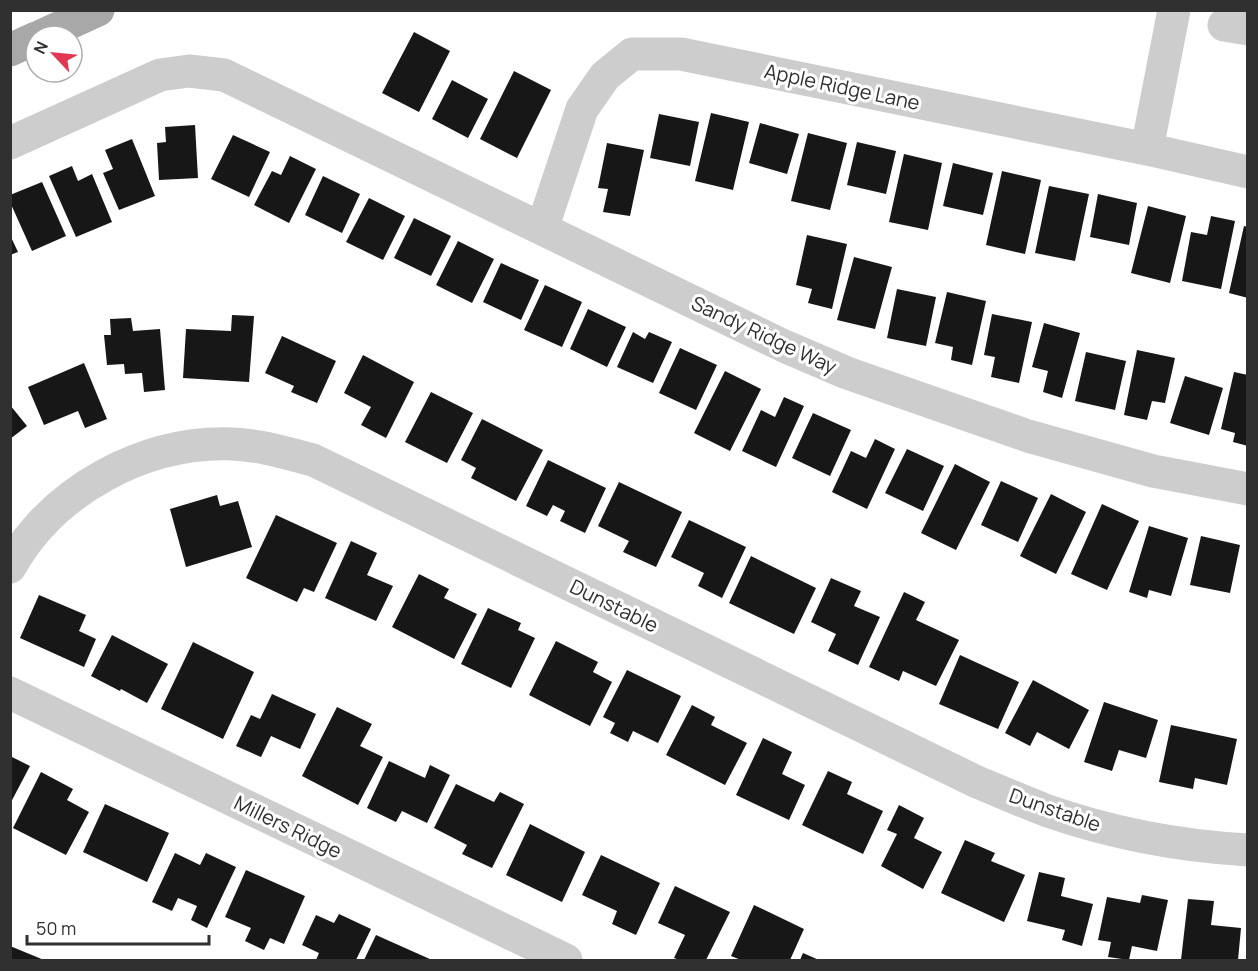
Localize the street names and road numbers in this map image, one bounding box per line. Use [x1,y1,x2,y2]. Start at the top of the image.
street label: Apple Ridge Lane [762,57,922,116]
street label: Sandy Ridge Way [687,289,842,380]
street label: Dunstable [566,573,663,639]
street label: Dunstable [1006,781,1104,838]
street label: Millers Ridge [230,789,346,864]

